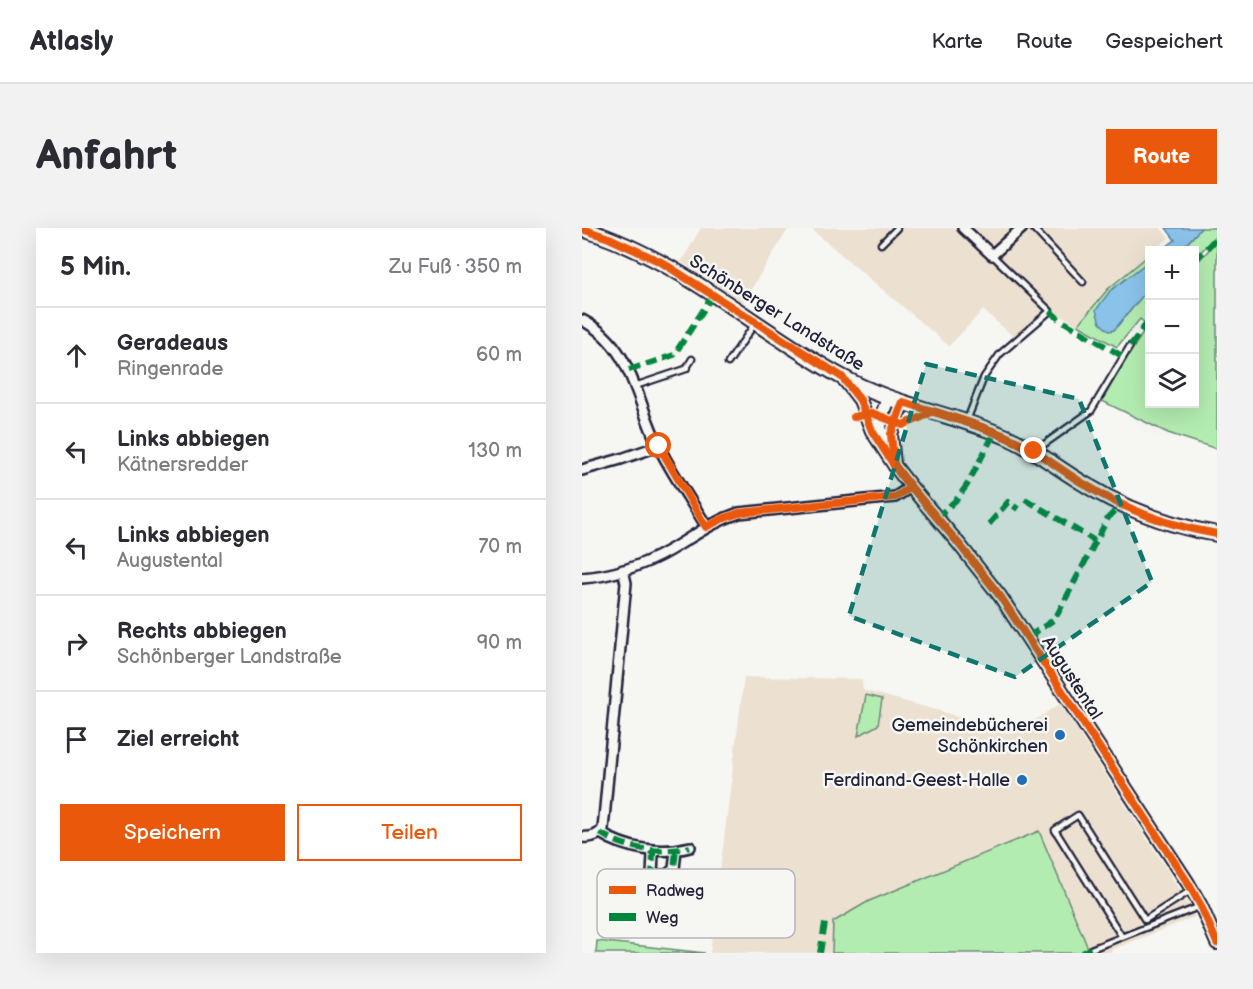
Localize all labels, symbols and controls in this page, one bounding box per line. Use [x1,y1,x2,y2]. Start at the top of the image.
text: Atlasly [30,25,113,58]
text: Karte [931,29,983,54]
text: Route [1016,29,1072,54]
text: Gespeichert [1105,29,1223,54]
button: Route [1106,129,1217,184]
text: Anfahrt [36,131,177,182]
map controls [1145,246,1199,408]
button: + [1145,246,1199,300]
street label: Schönberger Landstraße [686,251,869,376]
text: 5 Min. [60,252,131,283]
text: Zu Fuß · 350 m [389,255,522,279]
button: − [1145,300,1199,354]
text: Geradeaus [117,330,228,357]
icon: ahead [60,339,93,372]
text: 60 m [476,343,522,367]
button: layers [1145,354,1199,408]
text: Ringenrade [117,357,223,381]
text: Links abbiegen [117,426,270,453]
route start [645,432,671,458]
icon: left [60,435,93,468]
route end [1020,437,1046,463]
text: 130 m [468,439,522,463]
text: Kätnersredder [117,453,248,477]
text: Links abbiegen [117,522,270,549]
icon: left [60,531,93,564]
text: 70 m [478,535,522,559]
text: Augustental [117,549,223,573]
text: Rechts abbiegen [117,618,287,645]
icon: right [60,627,93,660]
text: 90 m [477,631,522,655]
street label: Augustental [1037,632,1107,724]
text: Schönberger Landstraße [117,645,342,669]
place label: Gemeindebücherei Schönkirchen [892,715,1048,757]
icon: arrive [60,723,93,756]
text: Ziel erreicht [117,726,239,753]
marker: Gemeindebücherei Schönkirchen [1053,728,1067,742]
place label: Ferdinand-Geest-Halle [823,770,1010,791]
marker: Ferdinand-Geest-Halle [1015,773,1029,787]
button: Speichern [60,804,285,861]
button: Teilen [297,804,522,861]
legend [597,869,795,938]
text: Radweg [646,882,704,901]
text: Weg [646,909,678,928]

